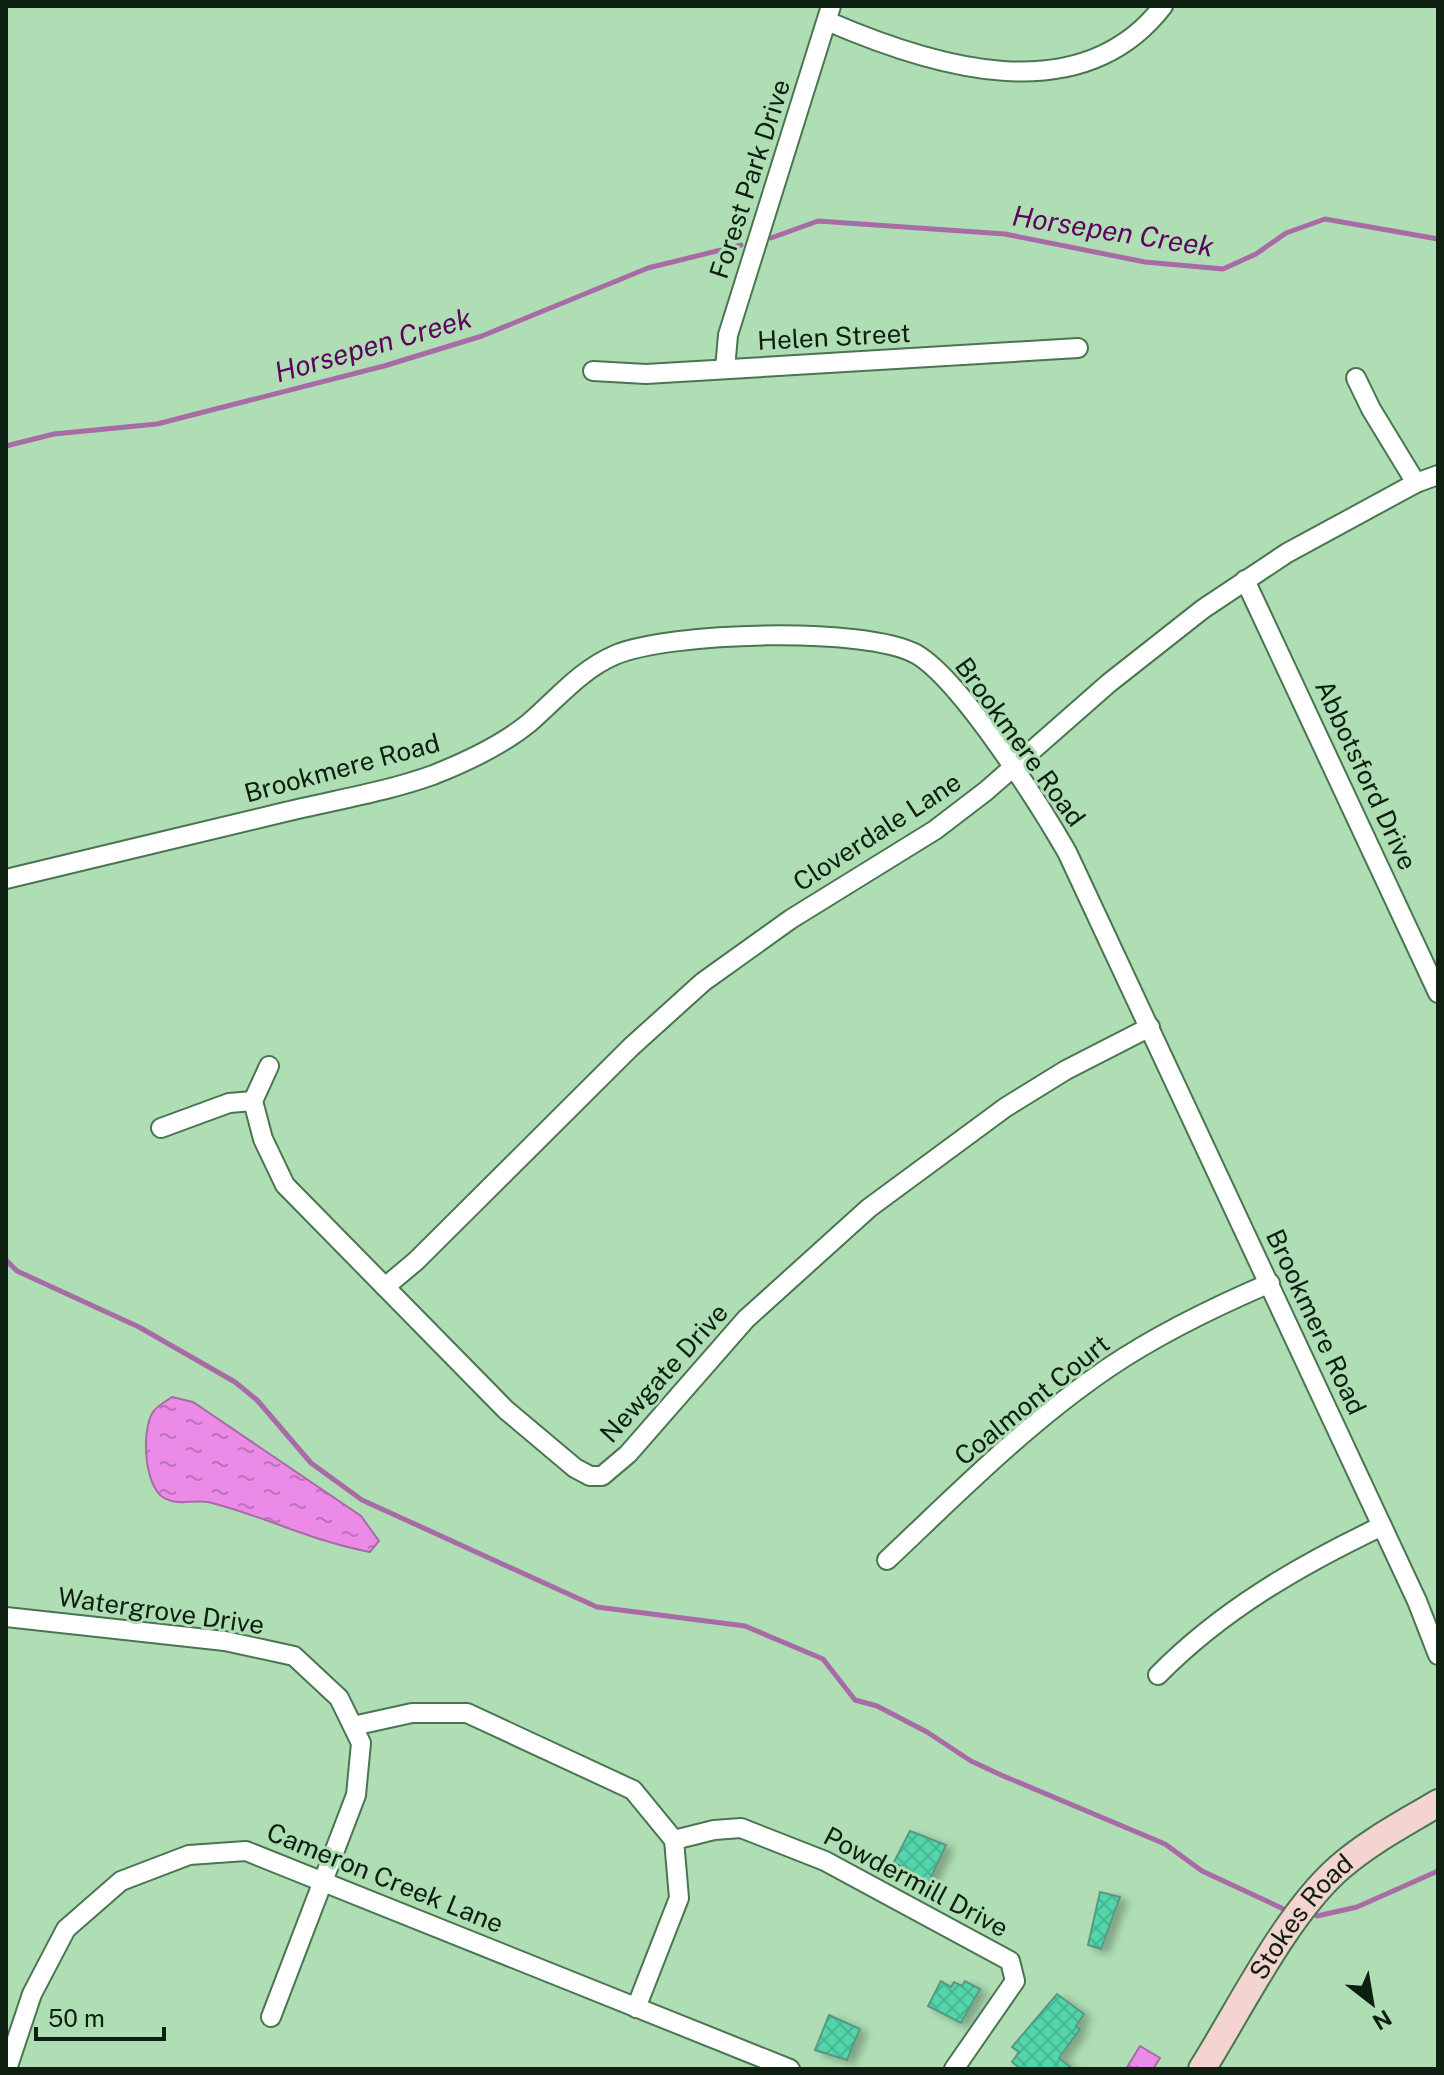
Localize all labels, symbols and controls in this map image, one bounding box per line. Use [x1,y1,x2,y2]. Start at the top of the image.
street label: Forest Park Drive [703,75,796,282]
water label: Horsepen Creek [1010,198,1216,263]
water label: Horsepen Creek [271,301,475,388]
street label: Helen Street [756,317,912,356]
street label: Brookmere Road [949,651,1092,832]
street label: Abbotsford Drive [1309,675,1424,875]
street label: Brookmere Road [241,727,443,809]
street label: Cloverdale Lane [787,766,966,897]
street label: Brookmere Road [1260,1224,1373,1419]
street label: Newgate Drive [593,1297,734,1449]
street label: Coalmont Court [948,1328,1115,1472]
street label: Watergrove Drive [56,1581,266,1640]
street label: Cameron Creek Lane [262,1816,508,1939]
street label: Powdermill Drive [819,1820,1014,1943]
street label: Stokes Road [1242,1847,1359,1985]
north arrow [1332,1963,1412,2043]
scale bar [36,1991,164,2041]
text: 50 m [48,2004,105,2032]
text: N [1368,2005,1396,2036]

